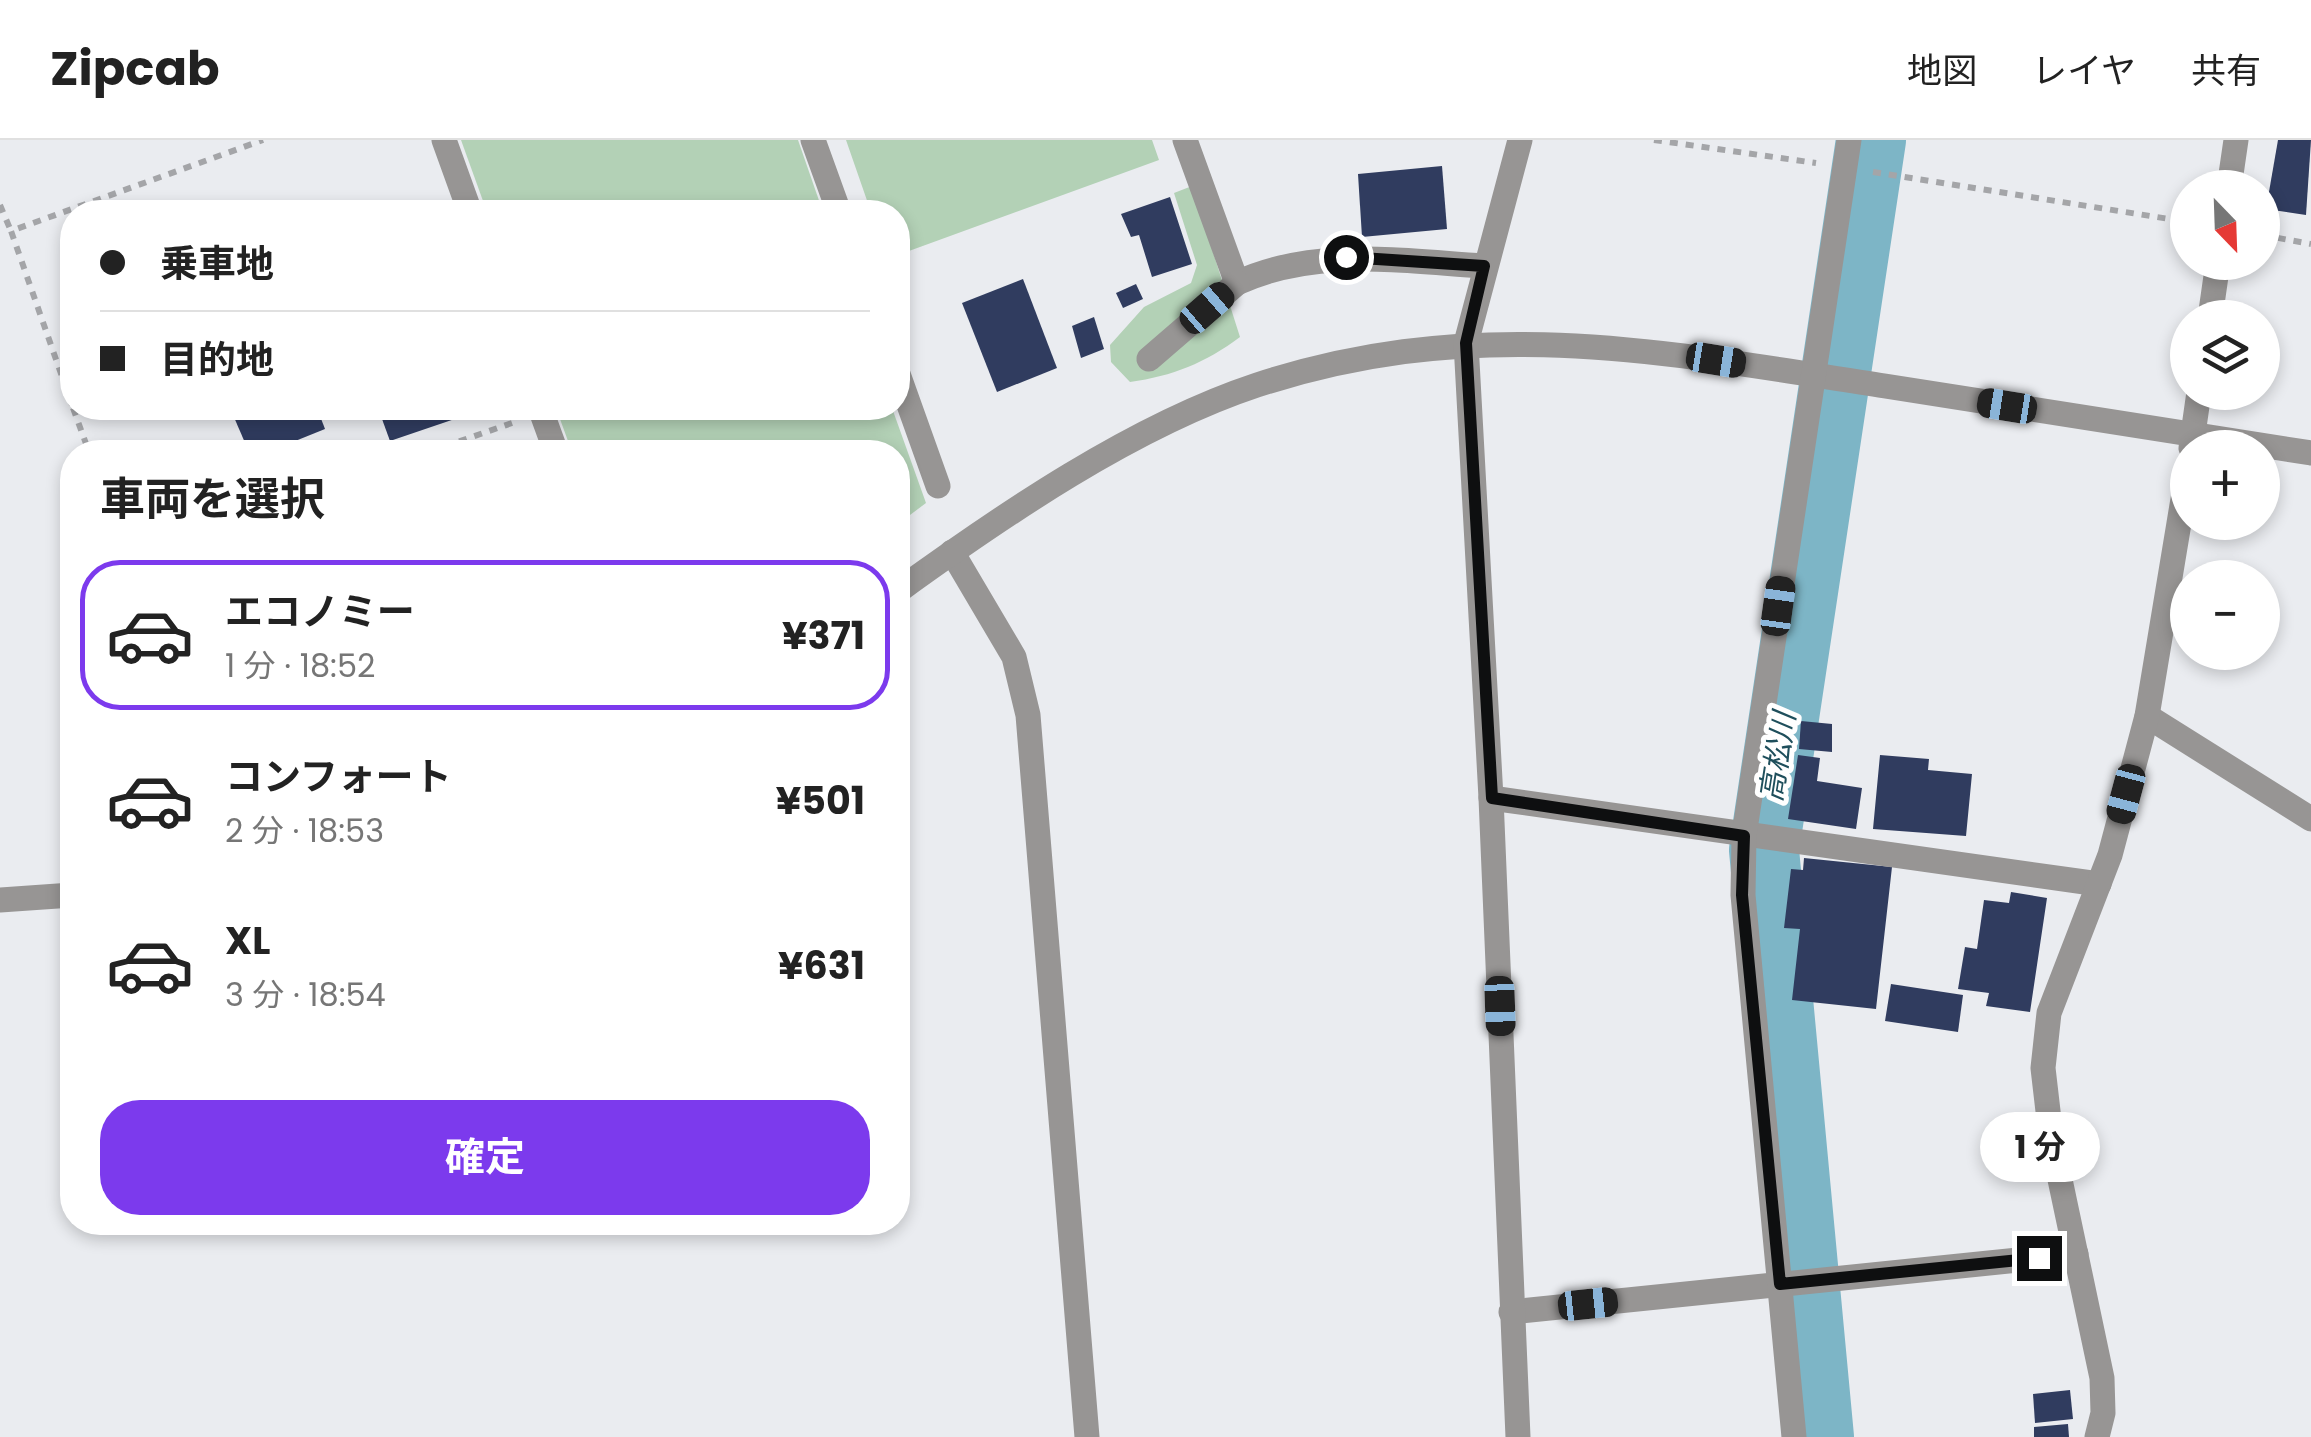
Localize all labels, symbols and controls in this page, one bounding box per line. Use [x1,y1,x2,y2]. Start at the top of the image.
text: Zipcab [50,35,220,102]
text: 地図 [1907,46,1977,95]
text: レイヤ [2032,46,2136,95]
text: 共有 [2191,46,2261,95]
north arrow [2170,170,2280,280]
map controls [2170,170,2280,670]
route start [1324,235,1369,280]
text: 乗車地 [160,237,274,290]
car [1175,277,1239,339]
button: layers [2170,300,2280,410]
text: 目的地 [160,333,274,386]
car [1684,340,1748,380]
car [1975,386,2039,426]
button: + [2170,430,2280,540]
text: 車両を選択 [100,468,325,531]
button: − [2170,560,2280,670]
car [1759,574,1797,638]
text: エコノミー [225,585,415,638]
icon: car [105,590,195,680]
text: ¥371 [782,609,865,662]
text: 1 分 · 18:52 [225,643,375,688]
water label: 高松川 [1749,706,1806,805]
text: コンフォート [225,750,452,803]
icon: car [105,755,195,845]
car [2104,761,2148,827]
text: ¥501 [776,774,865,827]
text: 2 分 · 18:53 [225,808,384,853]
text: XL [225,914,270,967]
icon: car [105,920,195,1010]
text: ¥631 [778,939,865,992]
text: 3 分 · 18:54 [225,972,386,1017]
car [1484,975,1516,1037]
button: 確定 [100,1100,870,1215]
callout: 1 分 [1979,1113,2099,1183]
text: 1 分 [2015,1124,2065,1169]
route end [2017,1236,2062,1281]
car [1557,1286,1619,1322]

